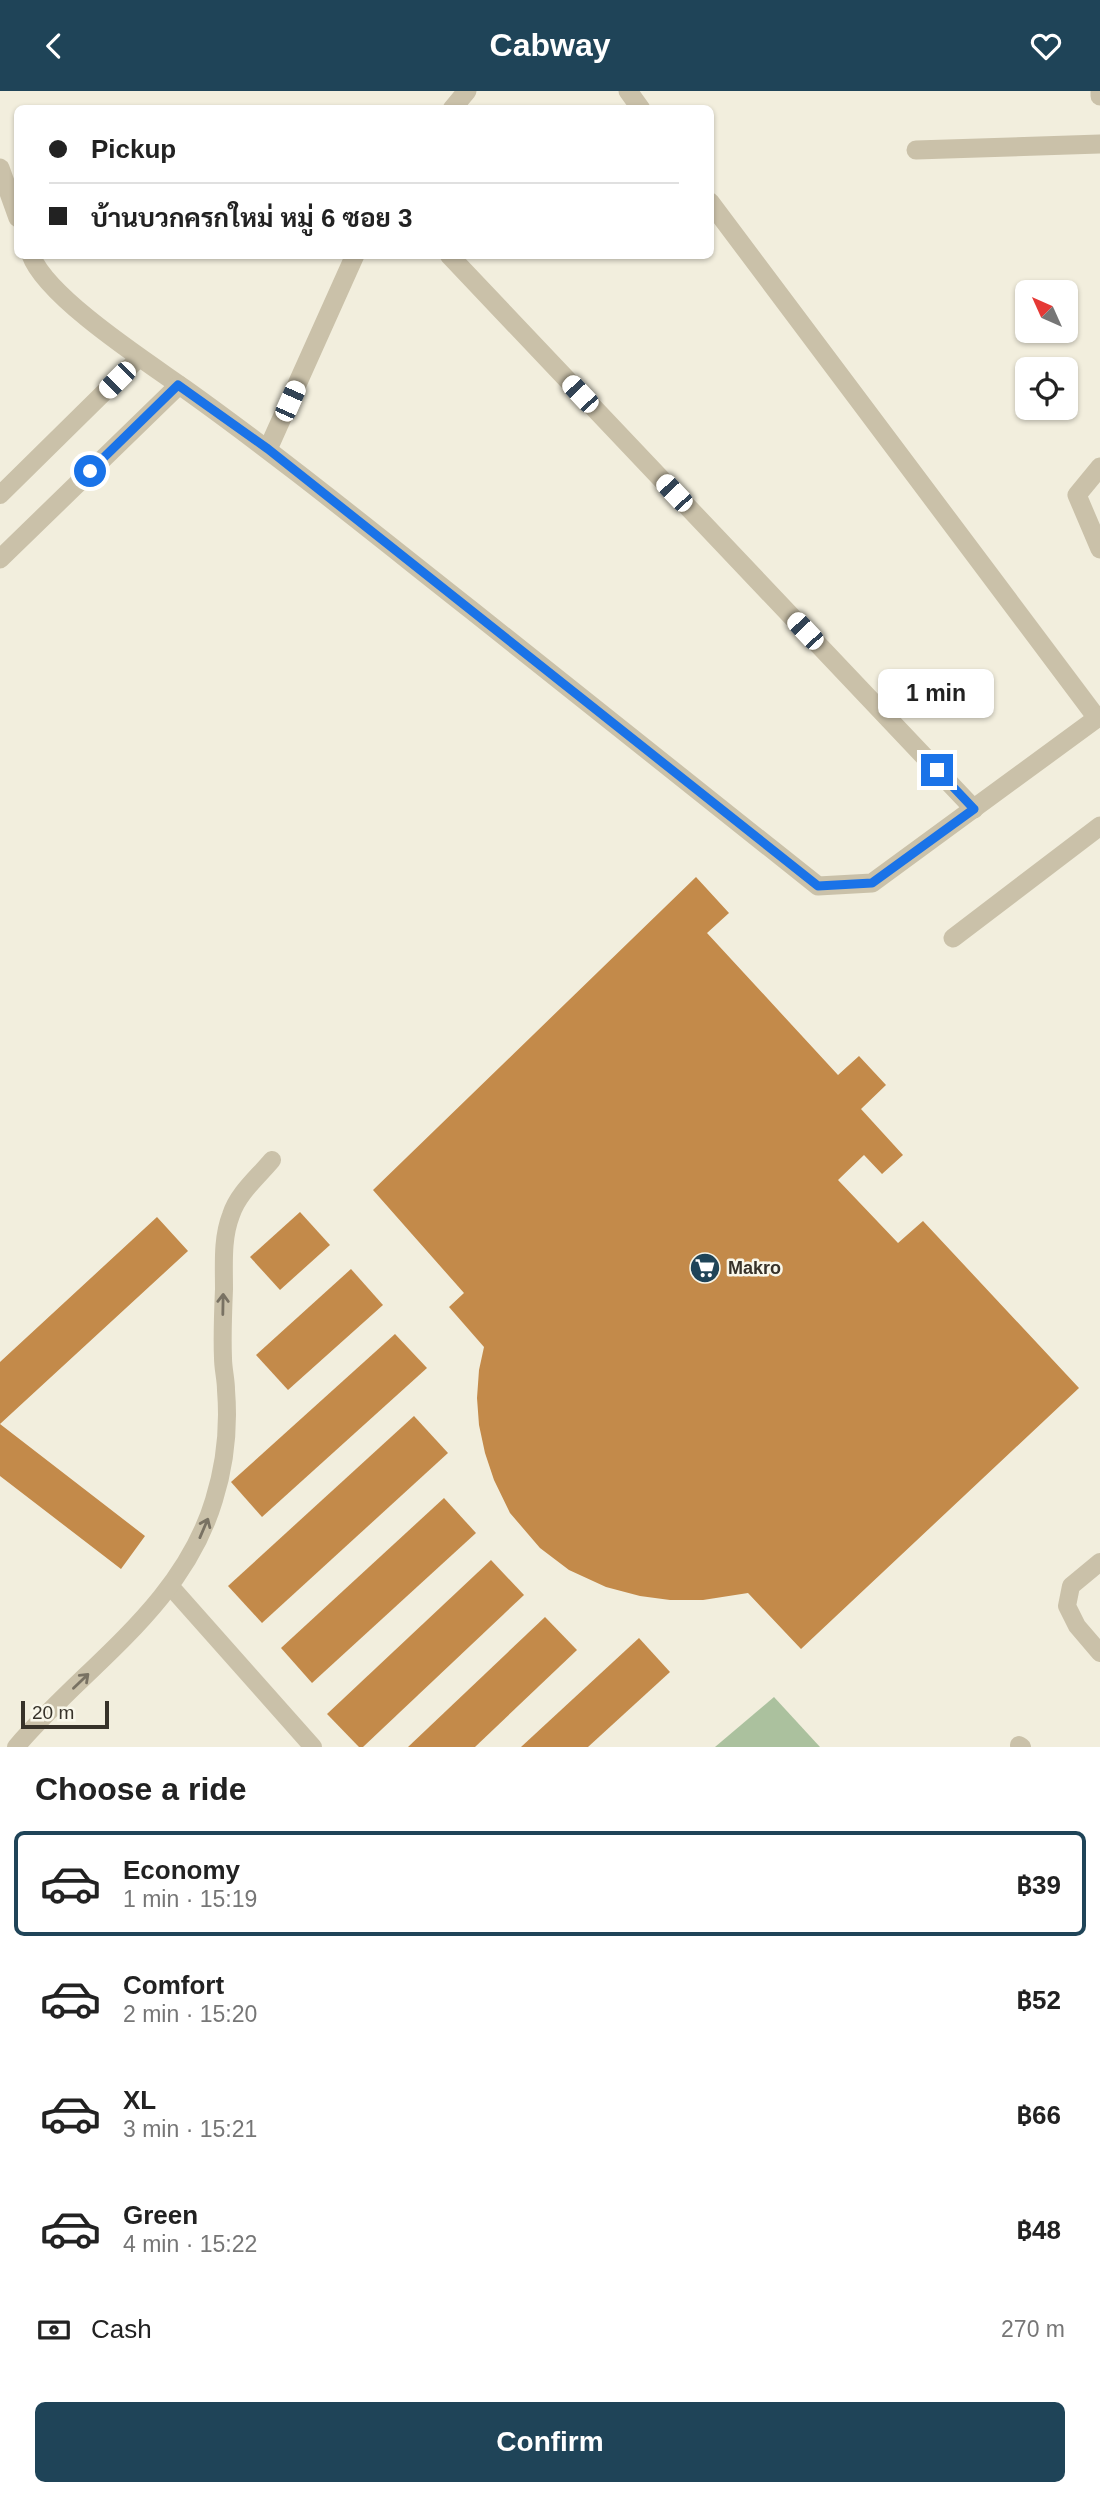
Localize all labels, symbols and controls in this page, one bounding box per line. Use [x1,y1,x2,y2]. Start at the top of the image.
icon: back [35,27,73,65]
text: Cabway [490,27,610,63]
icon: heart [1027,27,1065,65]
text: Pickup [91,134,176,164]
text: บ้านบวกครกใหม่ หมู่ 6 ซอย 3 [91,203,413,233]
north arrow [1015,280,1078,343]
map controls [1015,280,1078,420]
button: locate [1015,357,1078,420]
car [95,358,140,402]
car [558,371,603,417]
car [272,378,309,424]
route start [74,455,106,487]
car [652,470,697,516]
car [783,608,828,654]
callout: 1 min [879,669,995,717]
text: 1 min [906,680,966,706]
route end [921,754,953,786]
supermarket icon: Makro [688,1251,722,1285]
place label: Makro [728,1258,781,1278]
one-way arrow [216,1292,230,1315]
one-way arrow [198,1517,211,1539]
one-way arrow [72,1672,89,1689]
scale bar [21,1698,108,1730]
text: 20 m [32,1702,74,1723]
text: Choose a ride [35,1771,247,1807]
icon: car [39,1852,102,1915]
text: Economy [123,1855,240,1885]
text: ฿39 [1016,1870,1061,1900]
text: 1 min · 15:19 [123,1886,257,1912]
icon: car [39,1967,102,2030]
text: Comfort [123,1970,224,2000]
text: ฿52 [1016,1985,1061,2015]
text: 2 min · 15:20 [123,2001,257,2027]
icon: car [39,2082,102,2145]
text: XL [123,2085,156,2115]
text: ฿66 [1016,2100,1061,2130]
text: 3 min · 15:21 [123,2116,257,2142]
icon: car [39,2197,102,2260]
text: Green [123,2200,198,2230]
text: ฿48 [1016,2215,1061,2245]
text: 4 min · 15:22 [123,2231,257,2257]
icon: cash [35,2311,73,2349]
text: Cash [91,2314,152,2344]
text: 270 m [1001,2316,1065,2342]
button: Confirm [35,2402,1065,2482]

